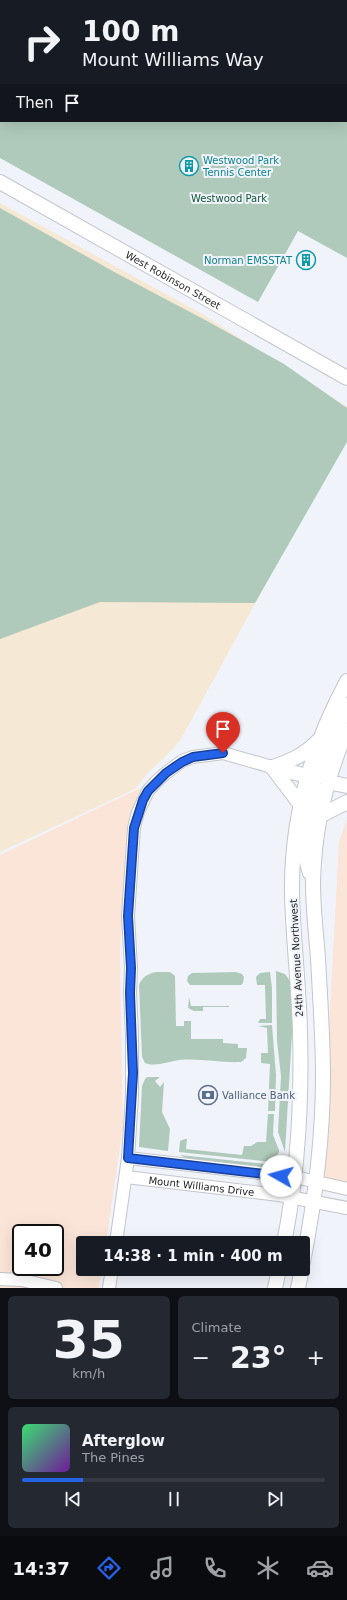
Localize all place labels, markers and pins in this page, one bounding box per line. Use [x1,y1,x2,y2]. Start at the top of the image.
building icon: Westwood Park Tennis Center [178,155,200,177]
place label: Westwood Park Tennis Center [202,155,279,178]
building icon: Norman EMSSTAT [295,249,317,271]
place label: Norman EMSSTAT [204,255,293,266]
pin [206,712,240,753]
bank icon: Valliance Bank [197,1084,219,1106]
place label: Valliance Bank [222,1090,295,1101]

